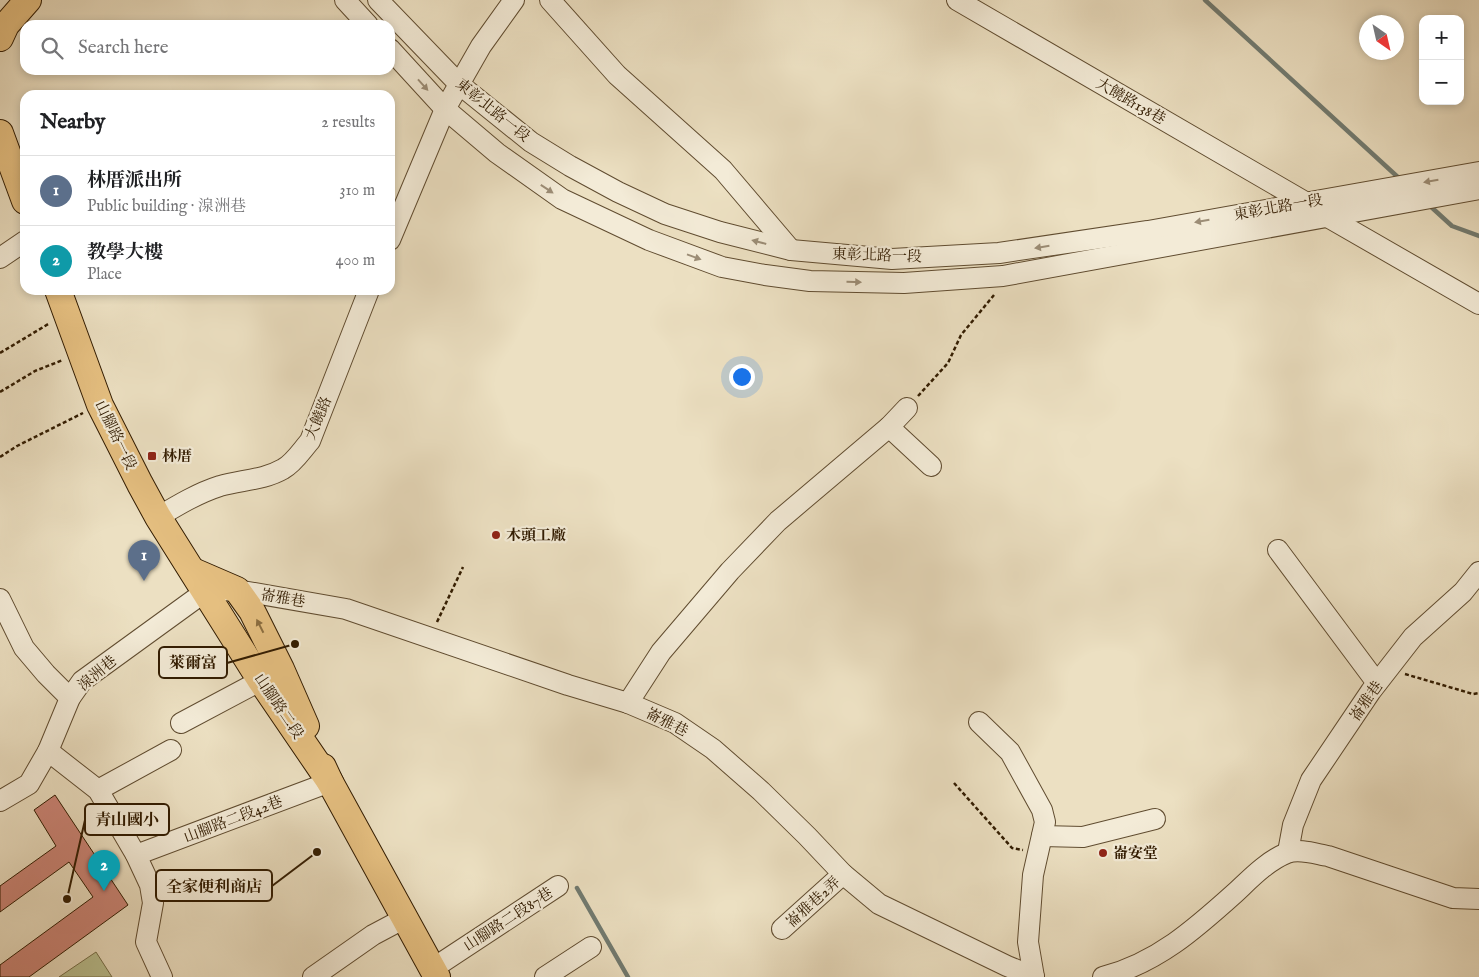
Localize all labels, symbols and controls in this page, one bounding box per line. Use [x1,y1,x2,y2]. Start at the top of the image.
north arrow [1359,15,1404,60]
map controls [1419,15,1464,105]
button: + [1419,15,1464,60]
search box [20,20,395,75]
icon: search [38,34,66,62]
text: Search here [78,36,169,60]
button: − [1419,60,1464,105]
street label: 大饒路138巷 [1093,74,1169,129]
street label: 東彰北路一段 [452,75,534,146]
one-way arrow [417,78,429,90]
text: Nearby [40,109,105,136]
text: 2 results [321,113,375,133]
text: 林厝派出所 [87,169,182,193]
one-way arrow [1423,177,1439,185]
text: 1 [53,181,59,201]
text: 310 m [339,181,375,201]
one-way arrow [540,184,554,194]
street label: 東彰北路一段 [1232,190,1324,225]
text: Public building · 湶洲巷 [87,197,246,217]
one-way arrow [1194,217,1210,225]
one-way arrow [751,238,766,246]
text: 教學大樓 [87,241,163,265]
one-way arrow [1033,243,1049,251]
street label: 東彰北路一段 [832,244,922,267]
text: 2 [52,251,60,271]
text: 400 m [336,251,375,271]
one-way arrow [687,254,702,261]
text: Place [87,265,122,285]
one-way arrow [846,278,862,286]
your location [729,364,755,390]
street label: 大饒路 [301,394,336,443]
street label: 山腳路一段 [91,397,141,473]
place label: 林厝 [162,447,192,466]
marker: 林厝 [146,450,158,462]
place label: 木頭工廠 [506,526,566,545]
marker: 木頭工廠 [490,529,502,541]
pin: 1 [128,540,160,581]
street label: 崙雅巷 [259,585,307,612]
one-way arrow [256,619,264,633]
callout: 萊爾富 [159,647,227,678]
street label: 湶洲巷 [74,652,121,695]
text: 萊爾富 [169,653,217,674]
street label: 山腳路二段 [250,670,307,743]
street label: 崙雅巷 [1346,677,1387,725]
street label: 崙雅巷 [642,704,691,741]
street label: 山腳路二段42巷 [181,792,285,847]
callout: 青山國小 [85,804,169,835]
text: 青山國小 [95,811,159,831]
place label: 崙安堂 [1113,844,1158,863]
marker: 崙安堂 [1097,847,1109,859]
pin: 2 [88,850,120,891]
callout: 全家便利商店 [156,870,272,901]
street label: 崙雅巷2弄 [782,873,845,932]
text: 全家便利商店 [166,877,262,898]
street label: 山腳路二段87巷 [460,883,557,955]

